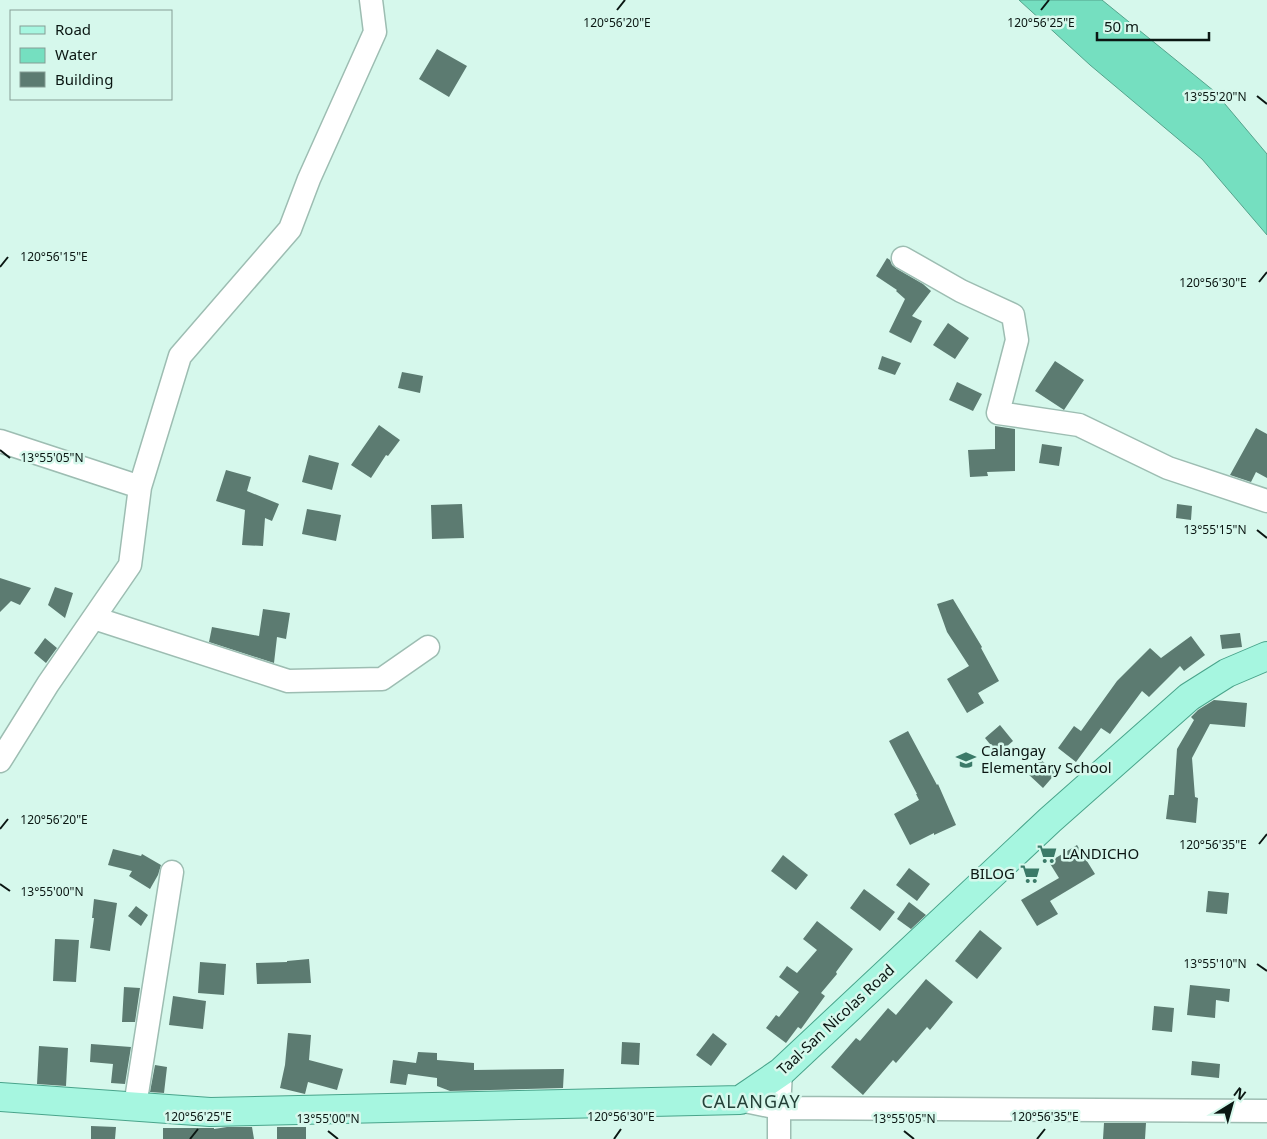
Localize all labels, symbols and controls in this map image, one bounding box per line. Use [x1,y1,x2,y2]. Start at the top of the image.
legend [10,10,172,100]
scale bar [1097,10,1210,42]
text: 120°56'20"E [583,14,651,31]
text: 120°56'25"E [1007,14,1075,31]
text: 50 m [1104,16,1139,36]
text: Road [55,19,91,39]
text: Water [55,44,97,64]
text: Building [55,69,113,89]
text: 13°55'20"N [1183,88,1247,105]
text: 120°56'15"E [20,248,88,265]
text: 120°56'30"E [1179,274,1247,291]
text: 13°55'05"N [20,449,84,466]
text: 13°55'15"N [1183,521,1247,538]
place label: Calangay Elementary School [981,740,1112,777]
school or university icon: Calangay Elementary School [955,749,977,771]
text: 120°56'20"E [20,811,88,828]
text: 120°56'35"E [1179,836,1247,853]
supermarket icon: LANDICHO [1036,843,1058,865]
place label: LANDICHO [1062,843,1139,863]
place label: BILOG [970,863,1015,883]
supermarket icon: BILOG [1019,863,1041,885]
text: 13°55'00"N [20,883,84,900]
text: 13°55'10"N [1183,955,1247,972]
street label: Taal-San Nicolas Road [772,960,898,1079]
north arrow [1207,1079,1257,1129]
text: N [1230,1082,1250,1104]
district label: CALANGAY [701,1089,801,1113]
text: 120°56'25"E [164,1108,232,1125]
text: 120°56'30"E [587,1108,655,1125]
text: 120°56'35"E [1011,1108,1079,1125]
text: 13°55'00"N [296,1110,360,1127]
text: 13°55'05"N [872,1110,936,1127]

